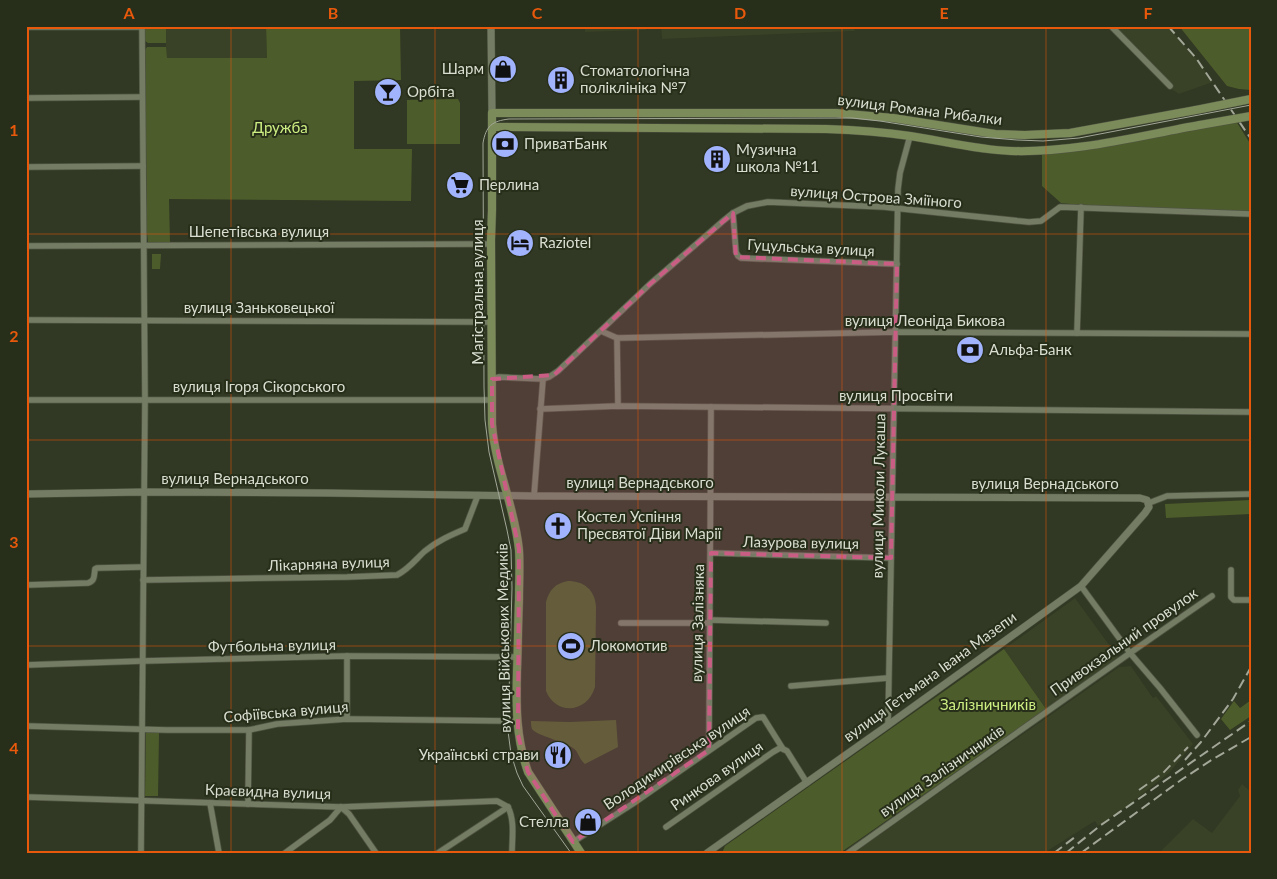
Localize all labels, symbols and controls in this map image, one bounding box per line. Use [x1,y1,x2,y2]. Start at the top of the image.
text: A [122,3,135,22]
text: B [328,3,338,22]
text: C [532,3,543,22]
text: D [734,3,746,22]
text: E [939,3,949,22]
text: F [1143,3,1153,22]
shop icon: Шарм [488,54,518,84]
place label: Шарм [442,59,484,77]
place label: Стоматологічна поліклініка №7 [580,61,690,96]
building icon: Стоматологічна поліклініка №7 [546,65,576,95]
bar icon: Орбіта [373,77,403,107]
place label: Орбіта [407,82,455,100]
street label: вулиця Романа Рибалки [837,90,1003,128]
park label: Дружба [252,118,308,136]
text: 1 [9,120,19,139]
bank icon: ПриватБанк [490,129,520,159]
place label: ПриватБанк [524,134,607,152]
place label: Музична школа №11 [736,140,819,175]
building icon: Музична школа №11 [702,144,732,174]
supermarket icon: Перлина [445,170,475,200]
place label: Перлина [479,175,539,193]
street label: вулиця Острова Зміїного [790,181,962,211]
street label: Магістральна вулиця [468,219,486,365]
street label: Шепетівська вулиця [189,222,329,240]
hotel icon: Raziotel [505,228,535,258]
place label: Raziotel [539,233,591,251]
street label: Гуцульська вулиця [747,235,875,259]
street label: вулиця Заньковецької [184,298,335,316]
street label: вулиця Леоніда Бикова [845,311,1005,329]
text: 2 [9,326,19,345]
bank icon: Альфа-Банк [955,335,985,365]
place label: Альфа-Банк [989,340,1072,358]
street label: вулиця Ігоря Сікорського [173,377,345,395]
street label: вулиця Просвіти [839,386,953,404]
street label: вулиця Миколи Лукаша [868,413,888,579]
street label: вулиця Вернадського [161,469,309,487]
street label: вулиця Вернадського [566,473,714,491]
street label: вулиця Вернадського [971,474,1119,492]
place label: Костел Успіння Пресвятої Діви Марії [577,507,722,542]
church icon: Костел Успіння Пресвятої Діви Марії [543,511,573,541]
text: 3 [9,532,19,551]
street label: Лазурова вулиця [742,532,859,552]
street label: вулиця Військових Медиків [492,543,514,733]
street label: Лікарняна вулиця [267,552,390,574]
street label: вулиця Залізняка [687,564,707,682]
street label: Привокзальний провулок [1046,583,1201,699]
street label: вулиця Гетьмана Івана Мазепи [839,607,1019,745]
sports icon: Локомотив [556,631,586,661]
street label: Футбольна вулиця [208,635,336,655]
place label: Локомотив [589,636,668,654]
park label: Залізничників [940,695,1036,713]
street label: Софіївська вулиця [223,697,349,725]
street label: Володимирівська вулиця [600,701,753,813]
street label: вулиця Залізничників [876,720,1007,820]
street label: Ринкова вулиця [667,737,766,814]
text: 4 [9,738,19,757]
restaurant icon: Українські страви [543,740,573,770]
place label: Українські страви [419,745,539,763]
street label: Краєвидна вулиця [205,780,331,802]
shop icon: Стелла [573,807,603,837]
place label: Стелла [519,812,569,830]

